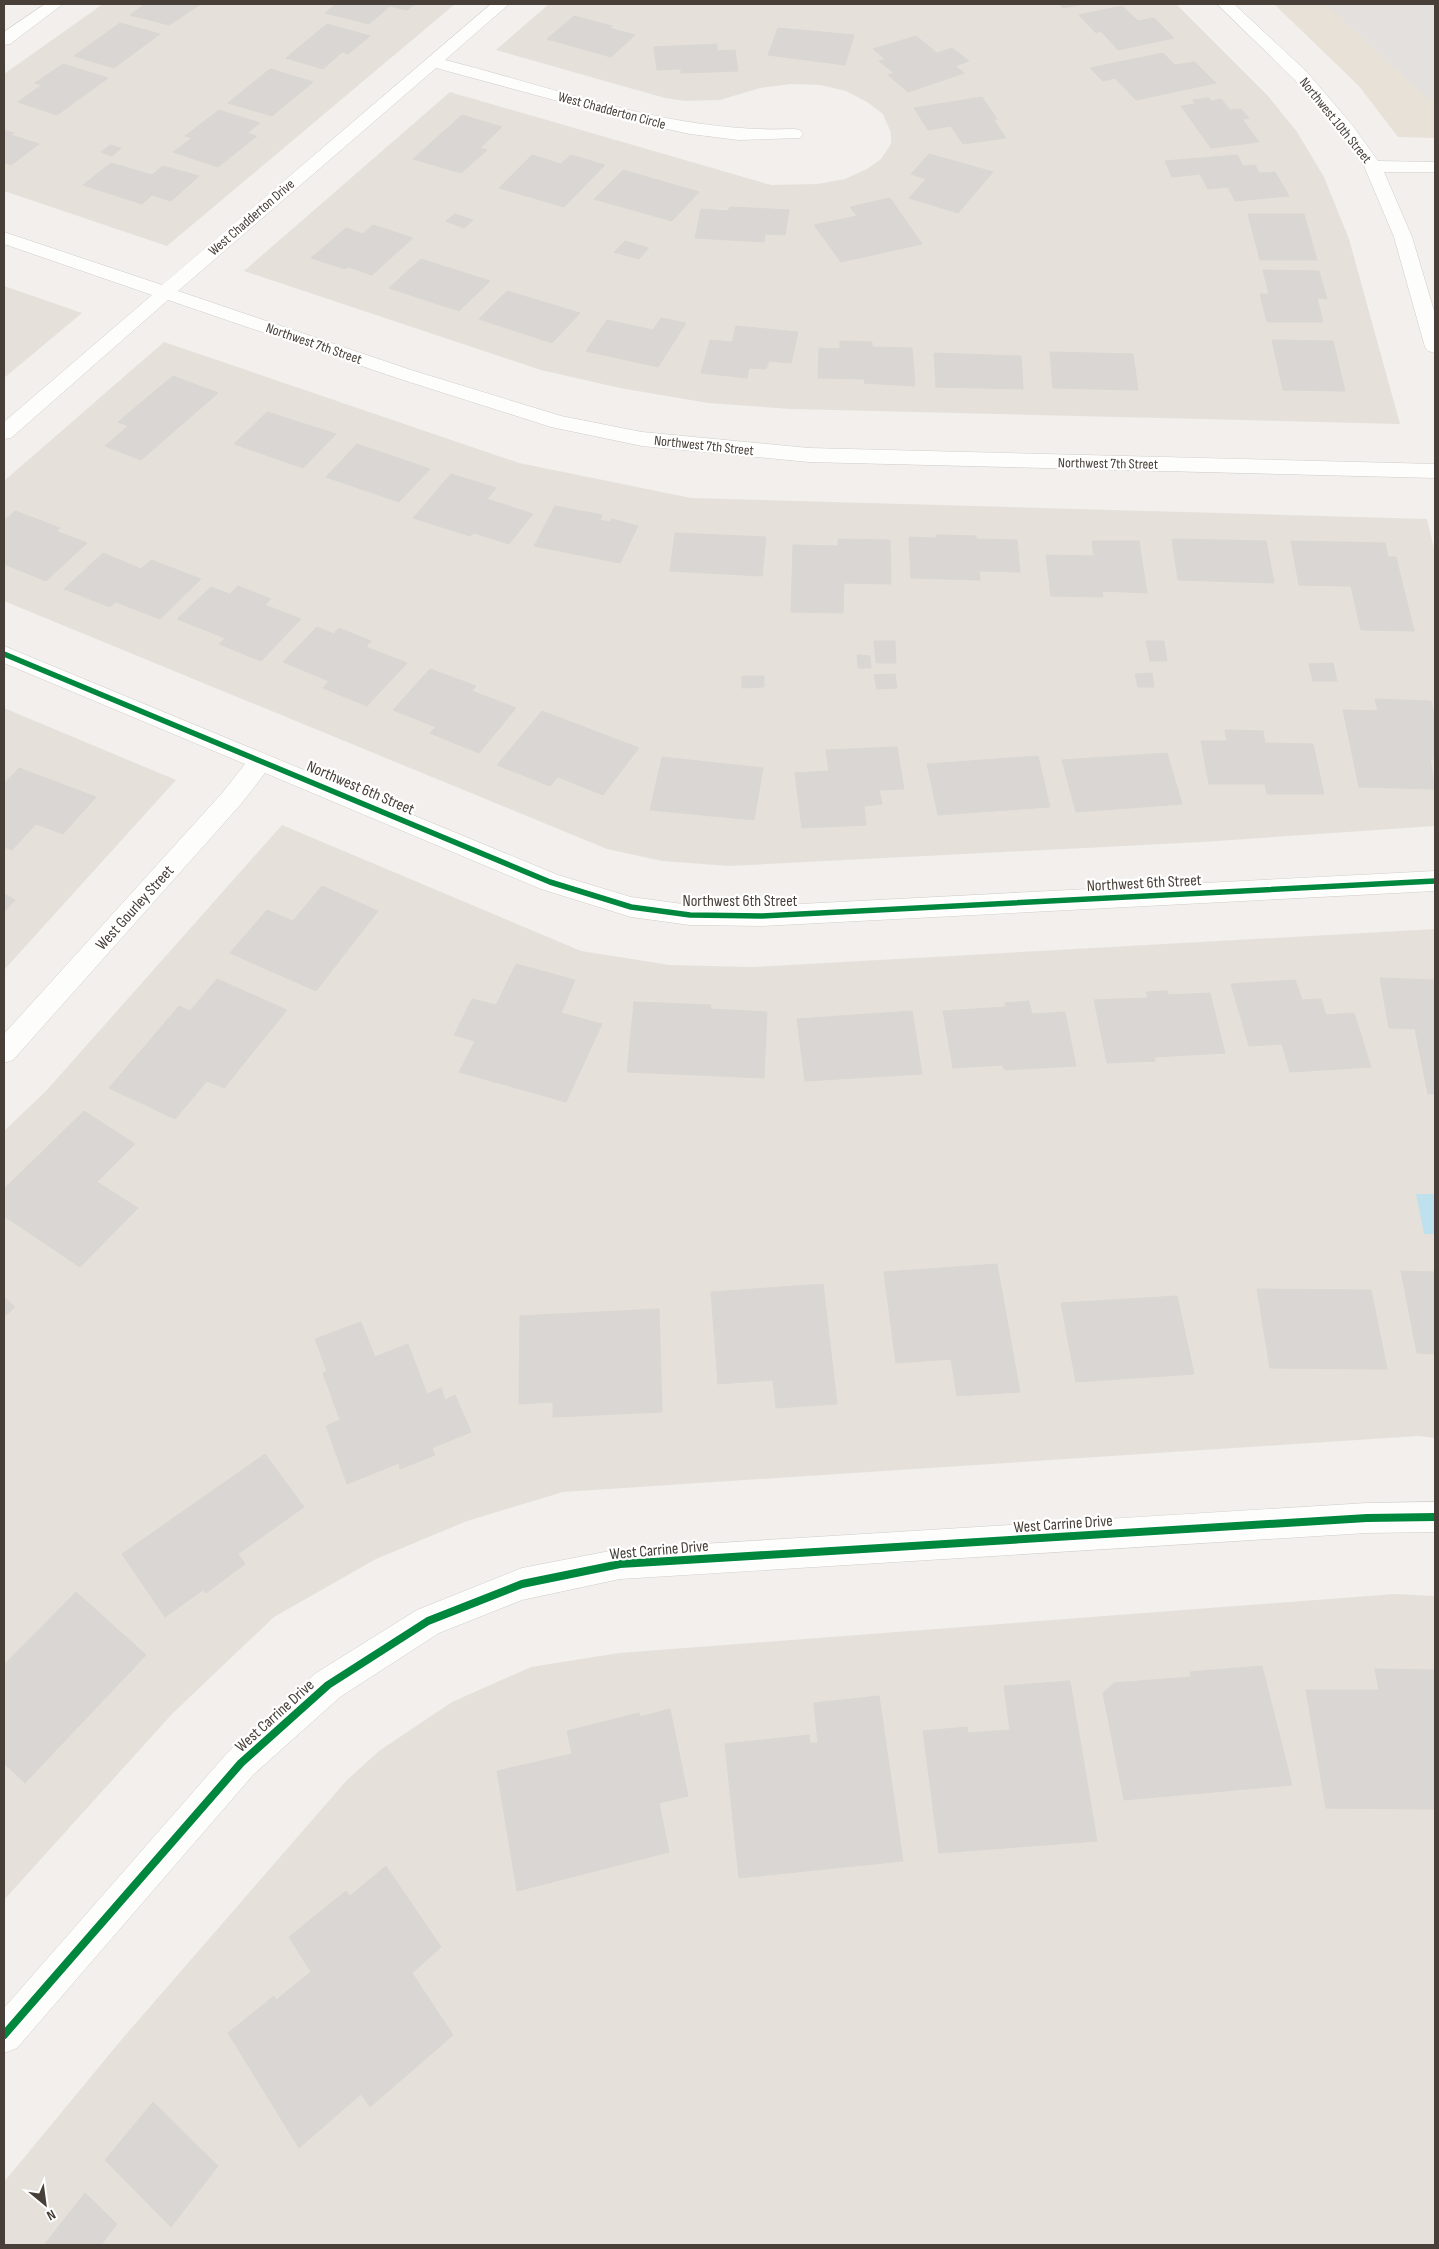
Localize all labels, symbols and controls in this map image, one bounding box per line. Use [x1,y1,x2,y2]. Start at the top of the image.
street label: Northwest 10th Street [1296,74,1375,167]
street label: West Chadderton Circle [556,88,668,133]
street label: West Chadderton Drive [205,175,298,259]
street label: Northwest 7th Street [264,319,364,368]
street label: Northwest 7th Street [653,432,755,459]
street label: Northwest 7th Street [1058,454,1158,473]
street label: Northwest 6th Street [304,757,417,820]
street label: West Gourley Street [92,862,178,954]
street label: Northwest 6th Street [1086,871,1202,896]
street label: Northwest 6th Street [683,892,798,911]
street label: West Carrine Drive [1013,1512,1113,1537]
street label: West Carrine Drive [609,1537,709,1564]
street label: West Carrine Drive [232,1676,318,1756]
north arrow [20,2179,70,2229]
text: N [44,2206,58,2224]

